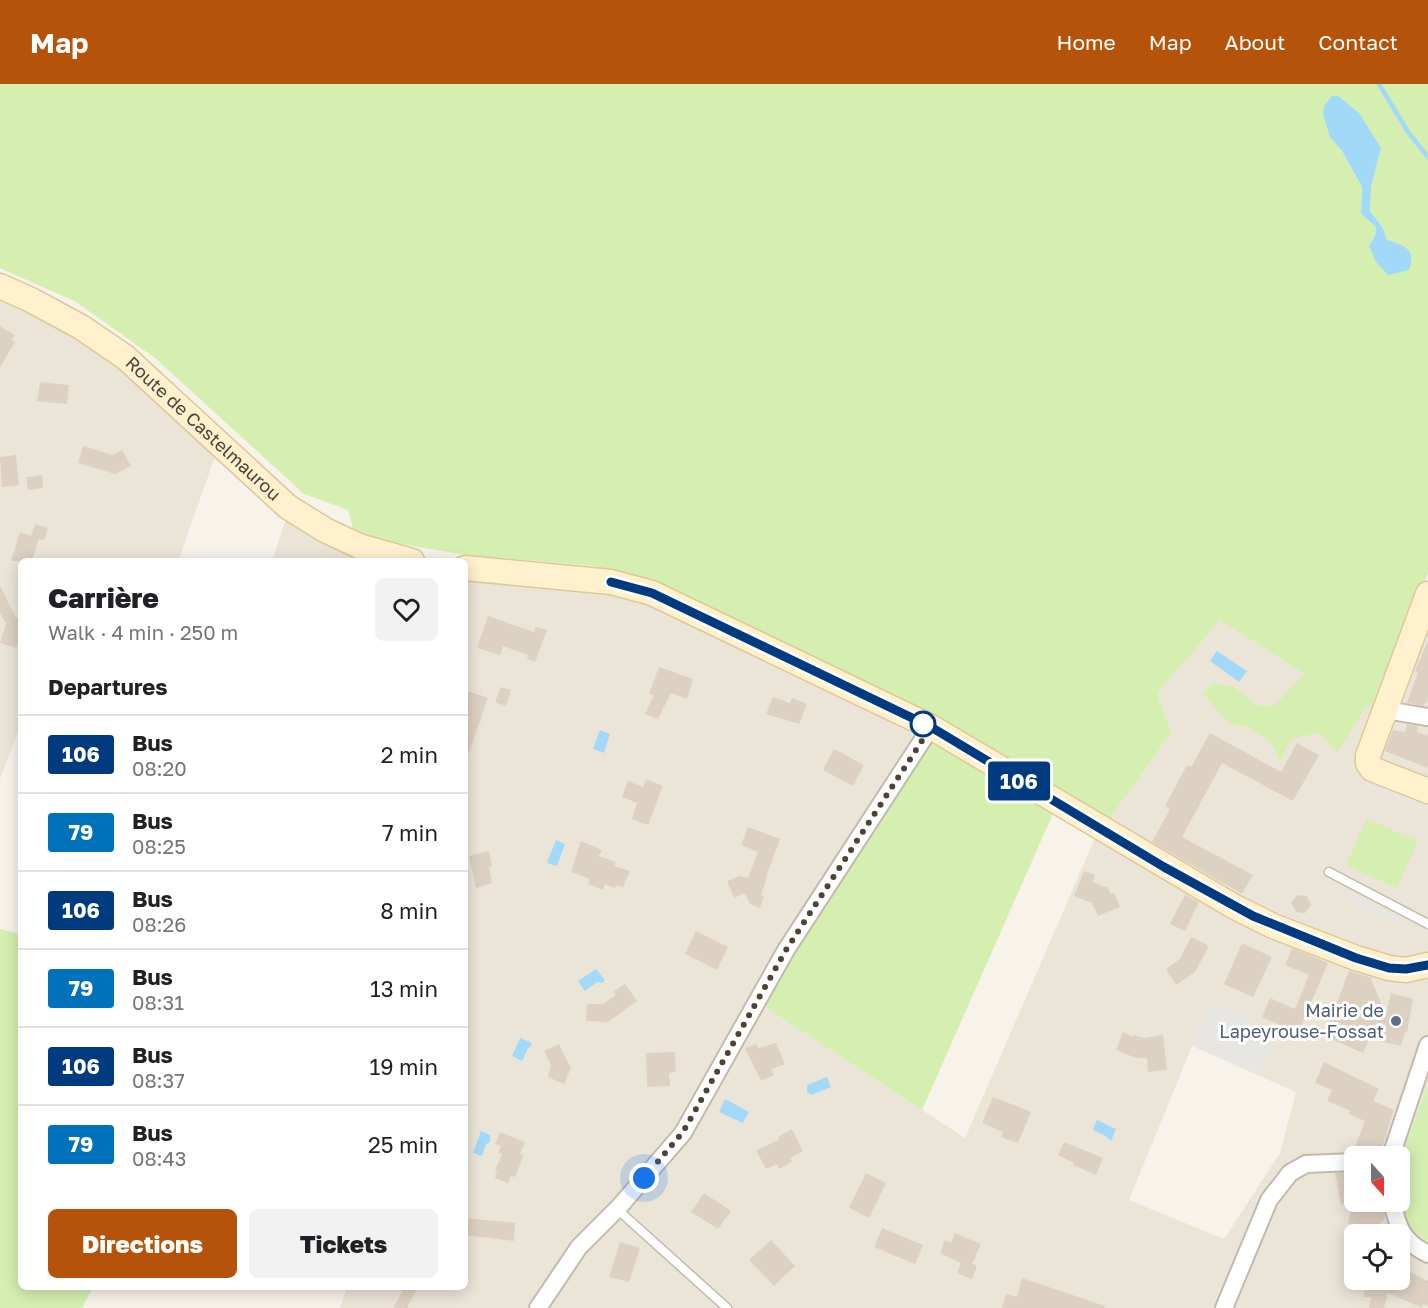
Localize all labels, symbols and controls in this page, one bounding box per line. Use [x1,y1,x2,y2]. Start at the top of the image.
text: Map [30,26,88,59]
text: Home [1056,29,1116,55]
text: Map [1149,29,1192,55]
text: About [1225,29,1285,55]
text: Contact [1318,29,1398,55]
street label: Route de Castelmaurou [122,351,286,505]
button: heart [375,578,438,641]
text: Carrière [48,581,159,614]
text: Walk · 4 min · 250 m [48,620,238,644]
text: Departures [48,673,167,700]
unlabelled marker [910,711,936,737]
text: Bus [132,729,173,756]
text: 106 [62,741,100,767]
text: 2 min [381,741,438,768]
text: 08:20 [132,756,187,780]
line badge: 106 [984,762,1054,800]
text: 106 [1000,768,1038,794]
text: Bus [132,807,173,834]
text: 79 [69,819,93,845]
text: 7 min [382,819,438,846]
text: 08:25 [132,834,186,858]
text: Bus [132,885,173,912]
text: 106 [62,897,100,923]
text: 8 min [380,897,438,924]
text: 08:26 [132,912,186,936]
text: Bus [132,963,173,990]
text: 79 [69,975,93,1001]
text: 13 min [370,975,438,1002]
text: 08:31 [132,990,184,1014]
place label: Mairie de Lapeyrouse-Fossat [1219,999,1384,1042]
marker: Mairie de Lapeyrouse-Fossat [1389,1014,1403,1028]
text: Bus [132,1041,173,1068]
text: 106 [62,1053,100,1079]
text: 19 min [370,1053,438,1080]
text: 08:37 [132,1068,185,1092]
text: Bus [132,1119,173,1146]
text: 79 [69,1131,93,1157]
text: 25 min [368,1131,438,1158]
text: 08:43 [132,1146,187,1170]
north arrow [1344,1146,1410,1212]
map controls [1344,1146,1410,1290]
your location [629,1163,659,1193]
button: Directions [48,1209,237,1278]
button: Tickets [249,1209,438,1278]
button: locate [1344,1224,1410,1290]

